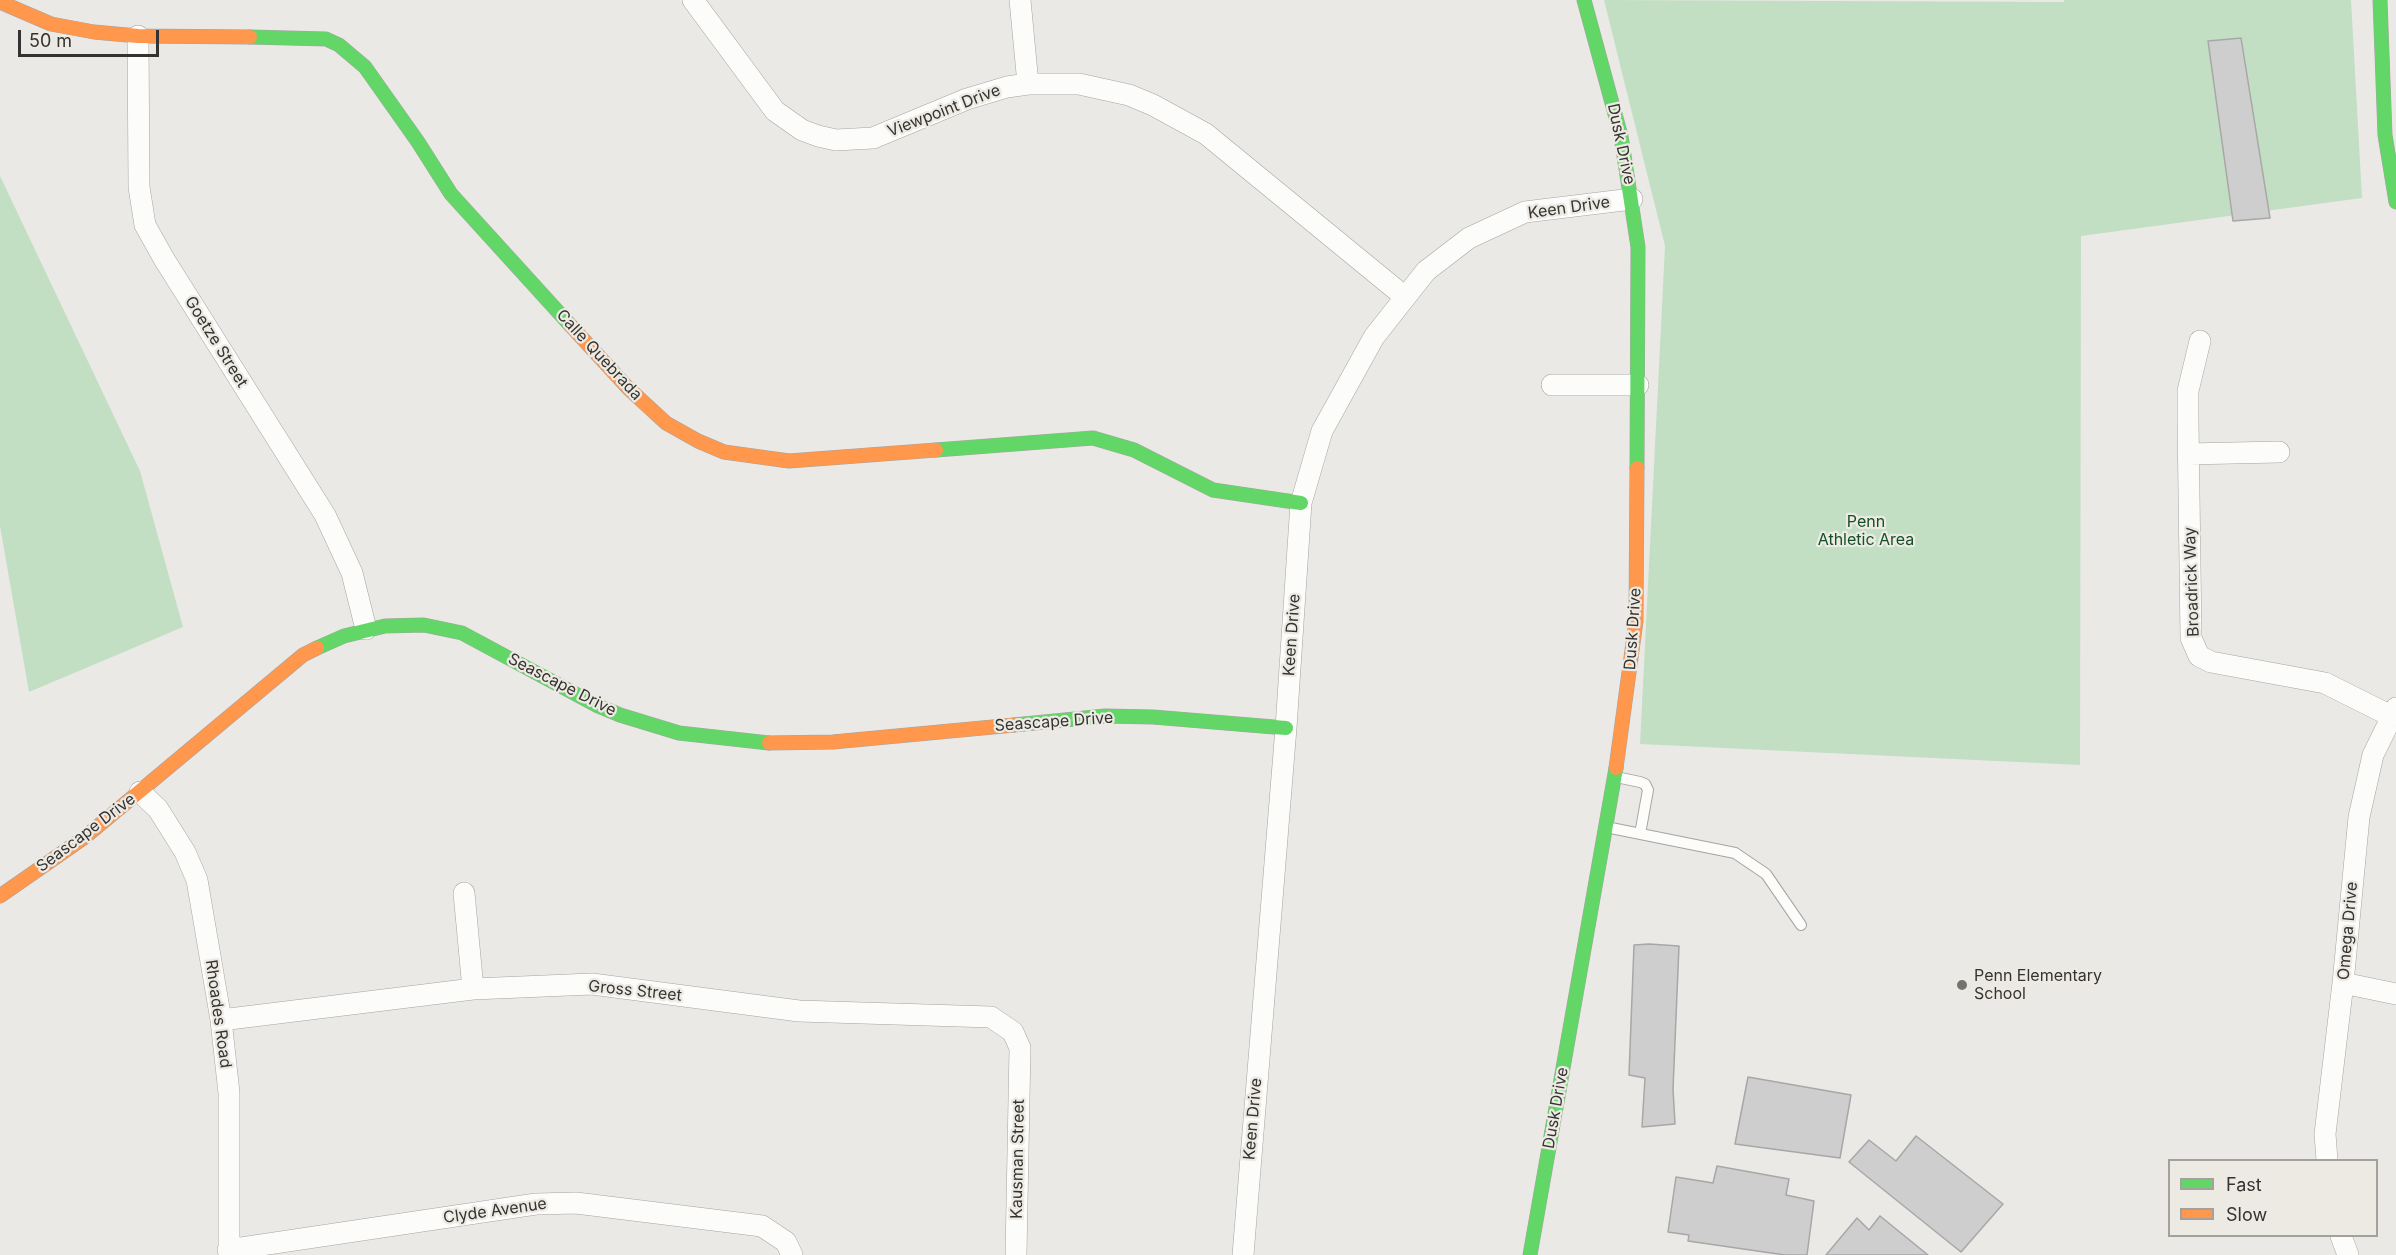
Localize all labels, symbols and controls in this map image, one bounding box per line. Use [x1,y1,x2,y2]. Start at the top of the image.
scale bar [21,18,162,56]
text: 50 m [29,30,72,51]
street label: Viewpoint Drive [885,81,1003,141]
street label: Dusk Drive [1603,102,1639,186]
street label: Keen Drive [1527,193,1611,223]
street label: Goetze Street [180,293,252,391]
street label: Calle Quebrada [552,306,646,404]
park label: Penn Athletic Area [1818,512,1914,550]
street label: Broadrick Way [2180,527,2204,637]
street label: Dusk Drive [1621,587,1645,671]
street label: Keen Drive [1280,593,1304,677]
street label: Seascape Drive [505,649,619,721]
street label: Seascape Drive [994,708,1114,736]
street label: Seascape Drive [33,790,139,876]
street label: Omega Drive [2334,881,2362,981]
street label: Rhoades Road [201,959,235,1069]
place label: Penn Elementary School [1974,966,2102,1004]
street label: Gross Street [587,977,683,1005]
marker: Penn Elementary School [1955,978,1969,992]
street label: Dusk Drive [1539,1066,1573,1150]
street label: Keen Drive [1240,1077,1266,1161]
street label: Kausman Street [1007,1099,1029,1219]
legend [2168,1159,2378,1237]
text: Fast [2226,1174,2262,1195]
street label: Clyde Avenue [442,1194,548,1228]
text: Slow [2226,1204,2267,1225]

